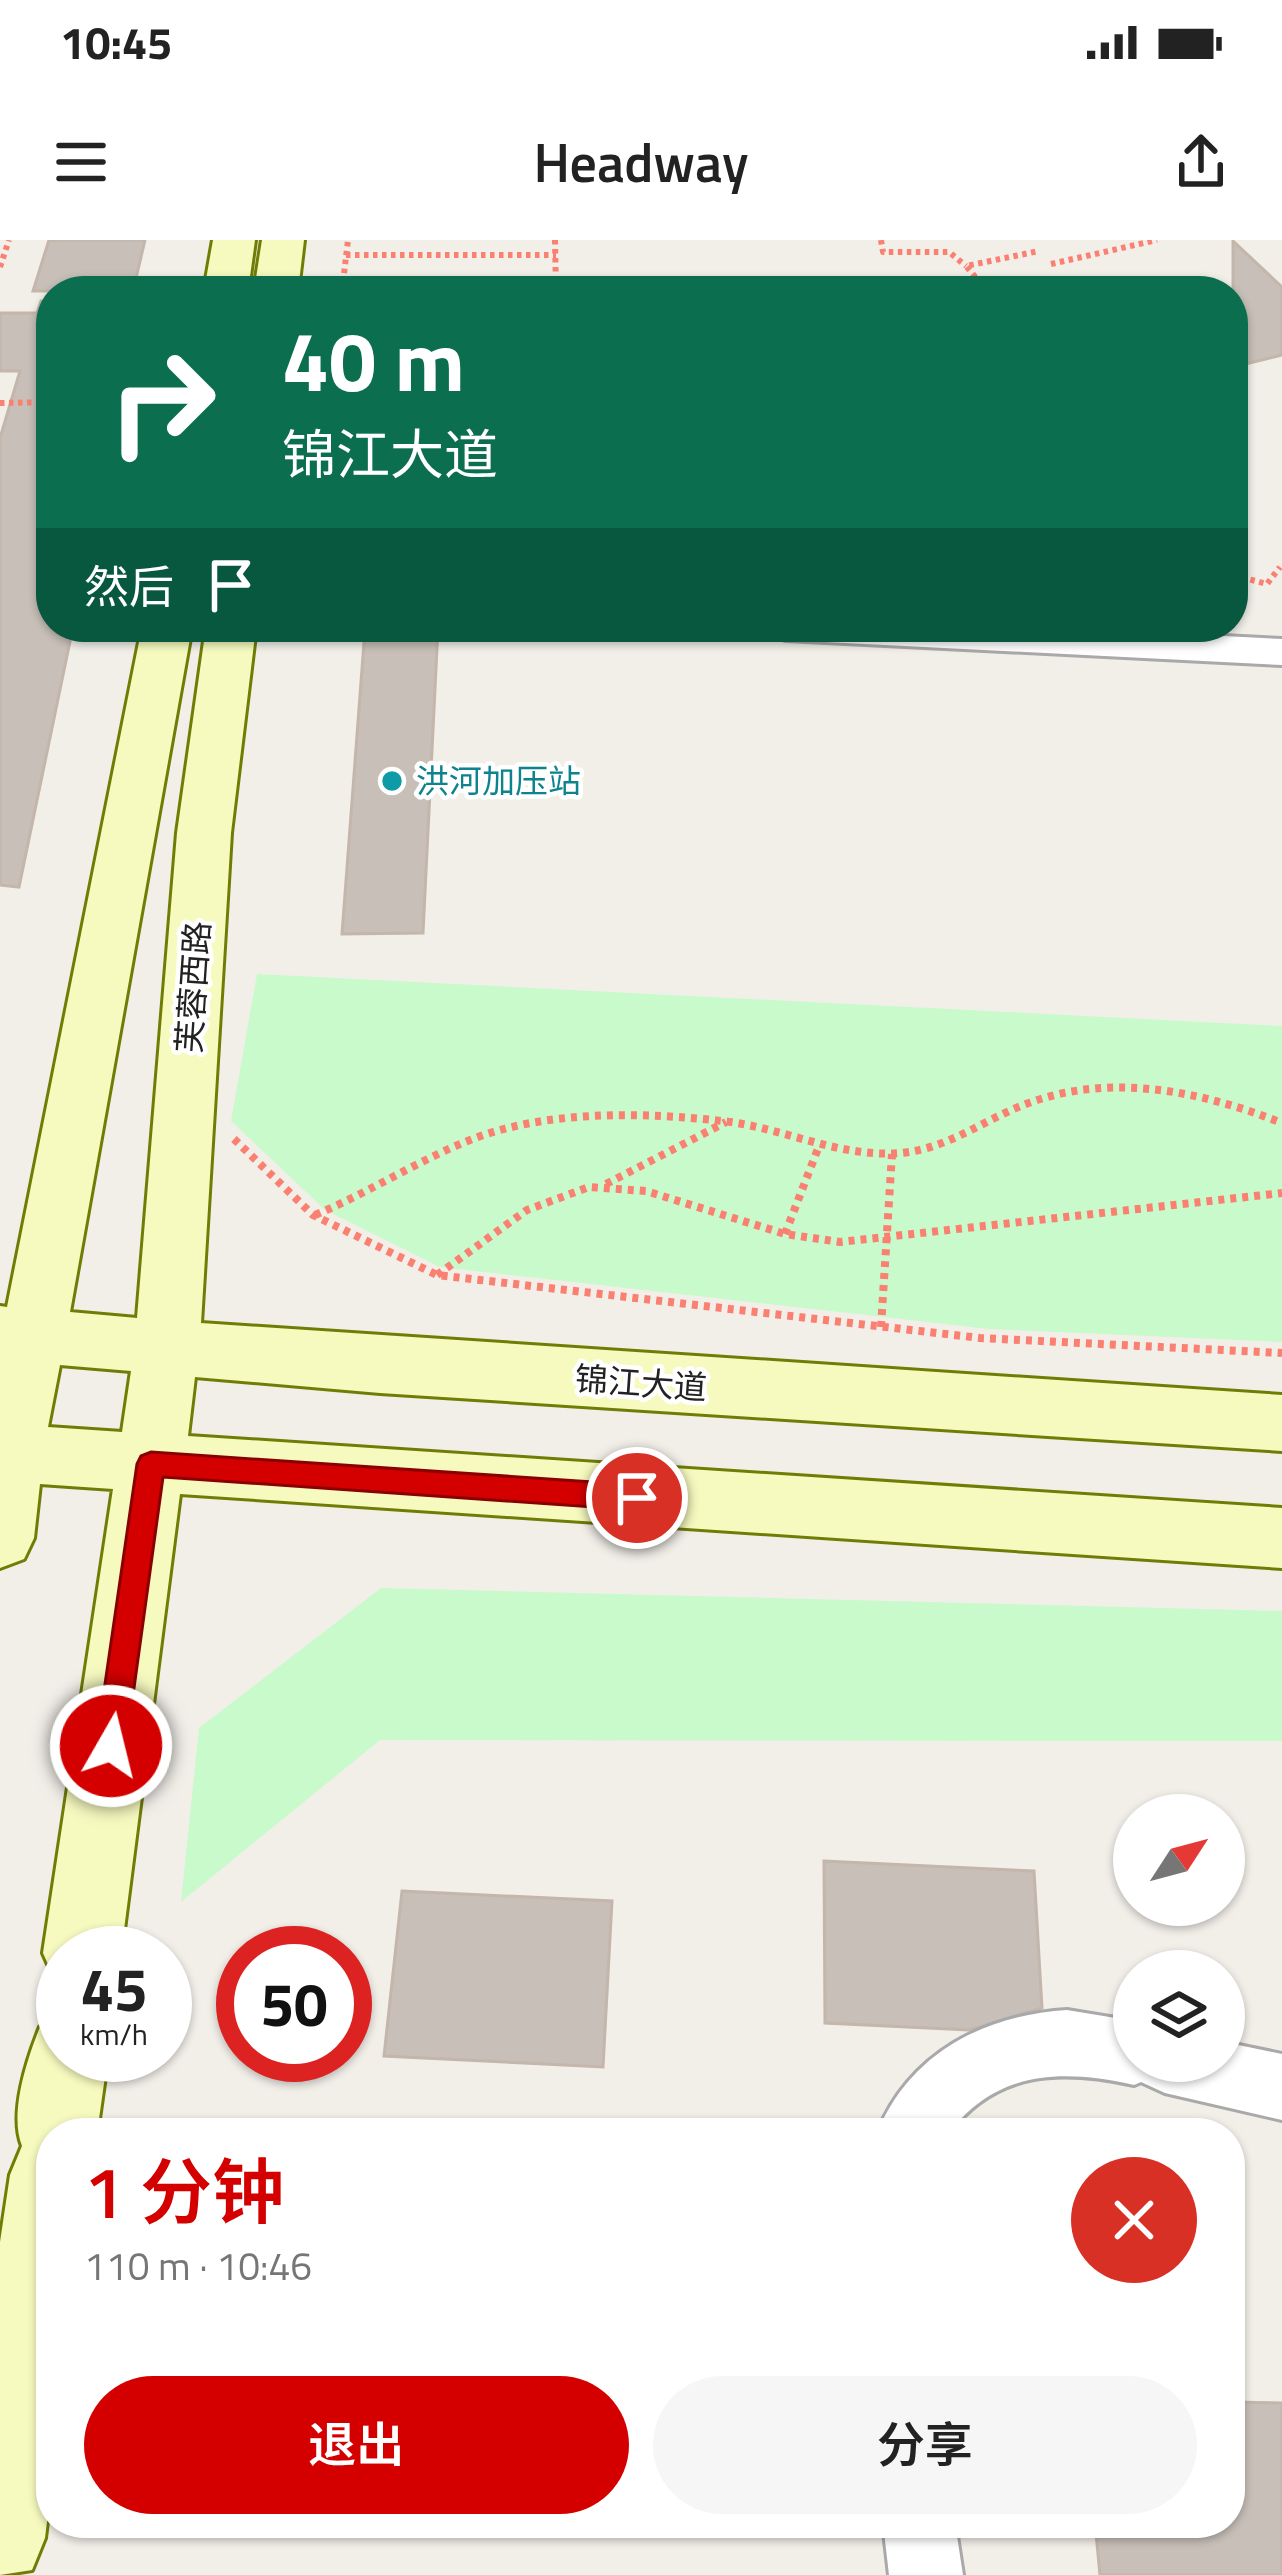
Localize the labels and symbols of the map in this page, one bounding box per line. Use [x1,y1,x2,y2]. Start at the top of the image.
place label: 洪河加压站 [416,756,581,806]
marker: 洪河加压站 [379,768,405,794]
street label: 芙蓉西路 [163,919,223,1055]
street label: 锦江大道 [573,1353,709,1413]
pin [586,1447,688,1549]
position arrow [48,1683,174,1809]
north arrow [1113,1794,1245,1926]
speed limit sign: 50 [216,1926,372,2082]

